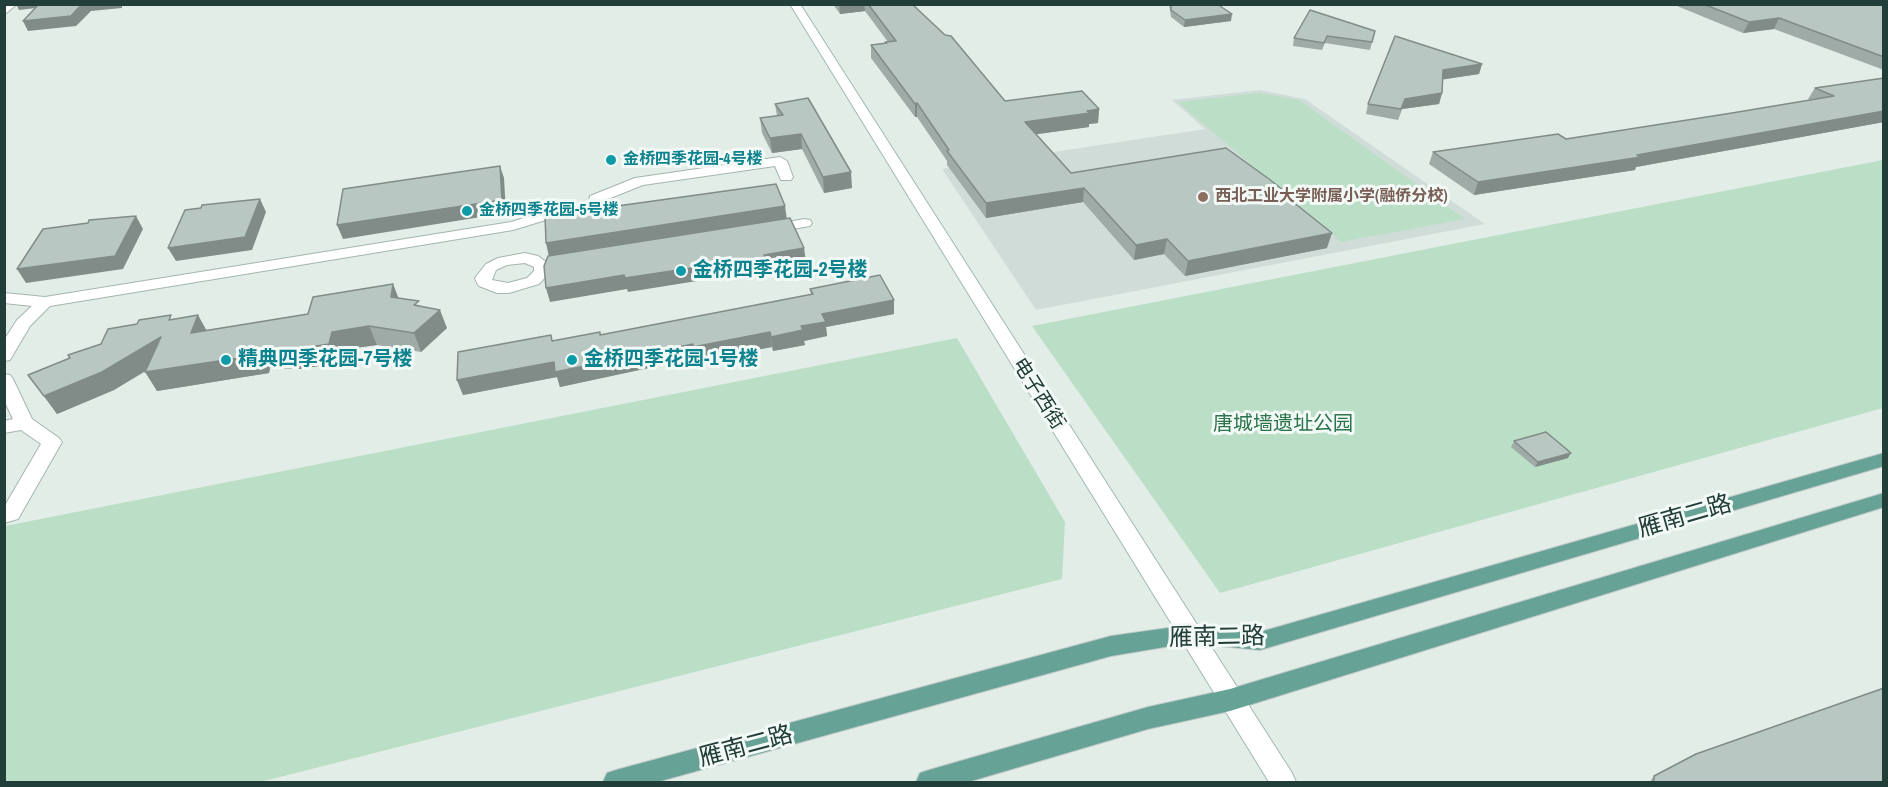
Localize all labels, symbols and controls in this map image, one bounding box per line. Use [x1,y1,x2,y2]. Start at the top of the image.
place label: 金桥四季花园-4号楼 [623,150,763,170]
marker: 金桥四季花园-4号楼 [604,153,618,167]
place label: 西北工业大学附属小学(融侨分校) [1215,187,1448,207]
marker: 西北工业大学附属小学(融侨分校) [1196,190,1210,204]
place label: 金桥四季花园-5号楼 [479,201,619,221]
marker: 金桥四季花园-5号楼 [460,204,474,218]
place label: 金桥四季花园-2号楼 [693,259,868,283]
marker: 金桥四季花园-2号楼 [674,264,688,278]
place label: 精典四季花园-7号楼 [238,348,413,372]
place label: 金桥四季花园-1号楼 [584,348,759,372]
marker: 精典四季花园-7号楼 [219,353,233,367]
marker: 金桥四季花园-1号楼 [565,353,579,367]
street label: 电子西街 [1007,354,1069,434]
park label: 唐城墙遗址公园 [1213,413,1353,437]
street label: 雁南二路 [1635,490,1735,544]
street label: 雁南二路 [1169,623,1265,653]
street label: 雁南二路 [696,721,796,773]

